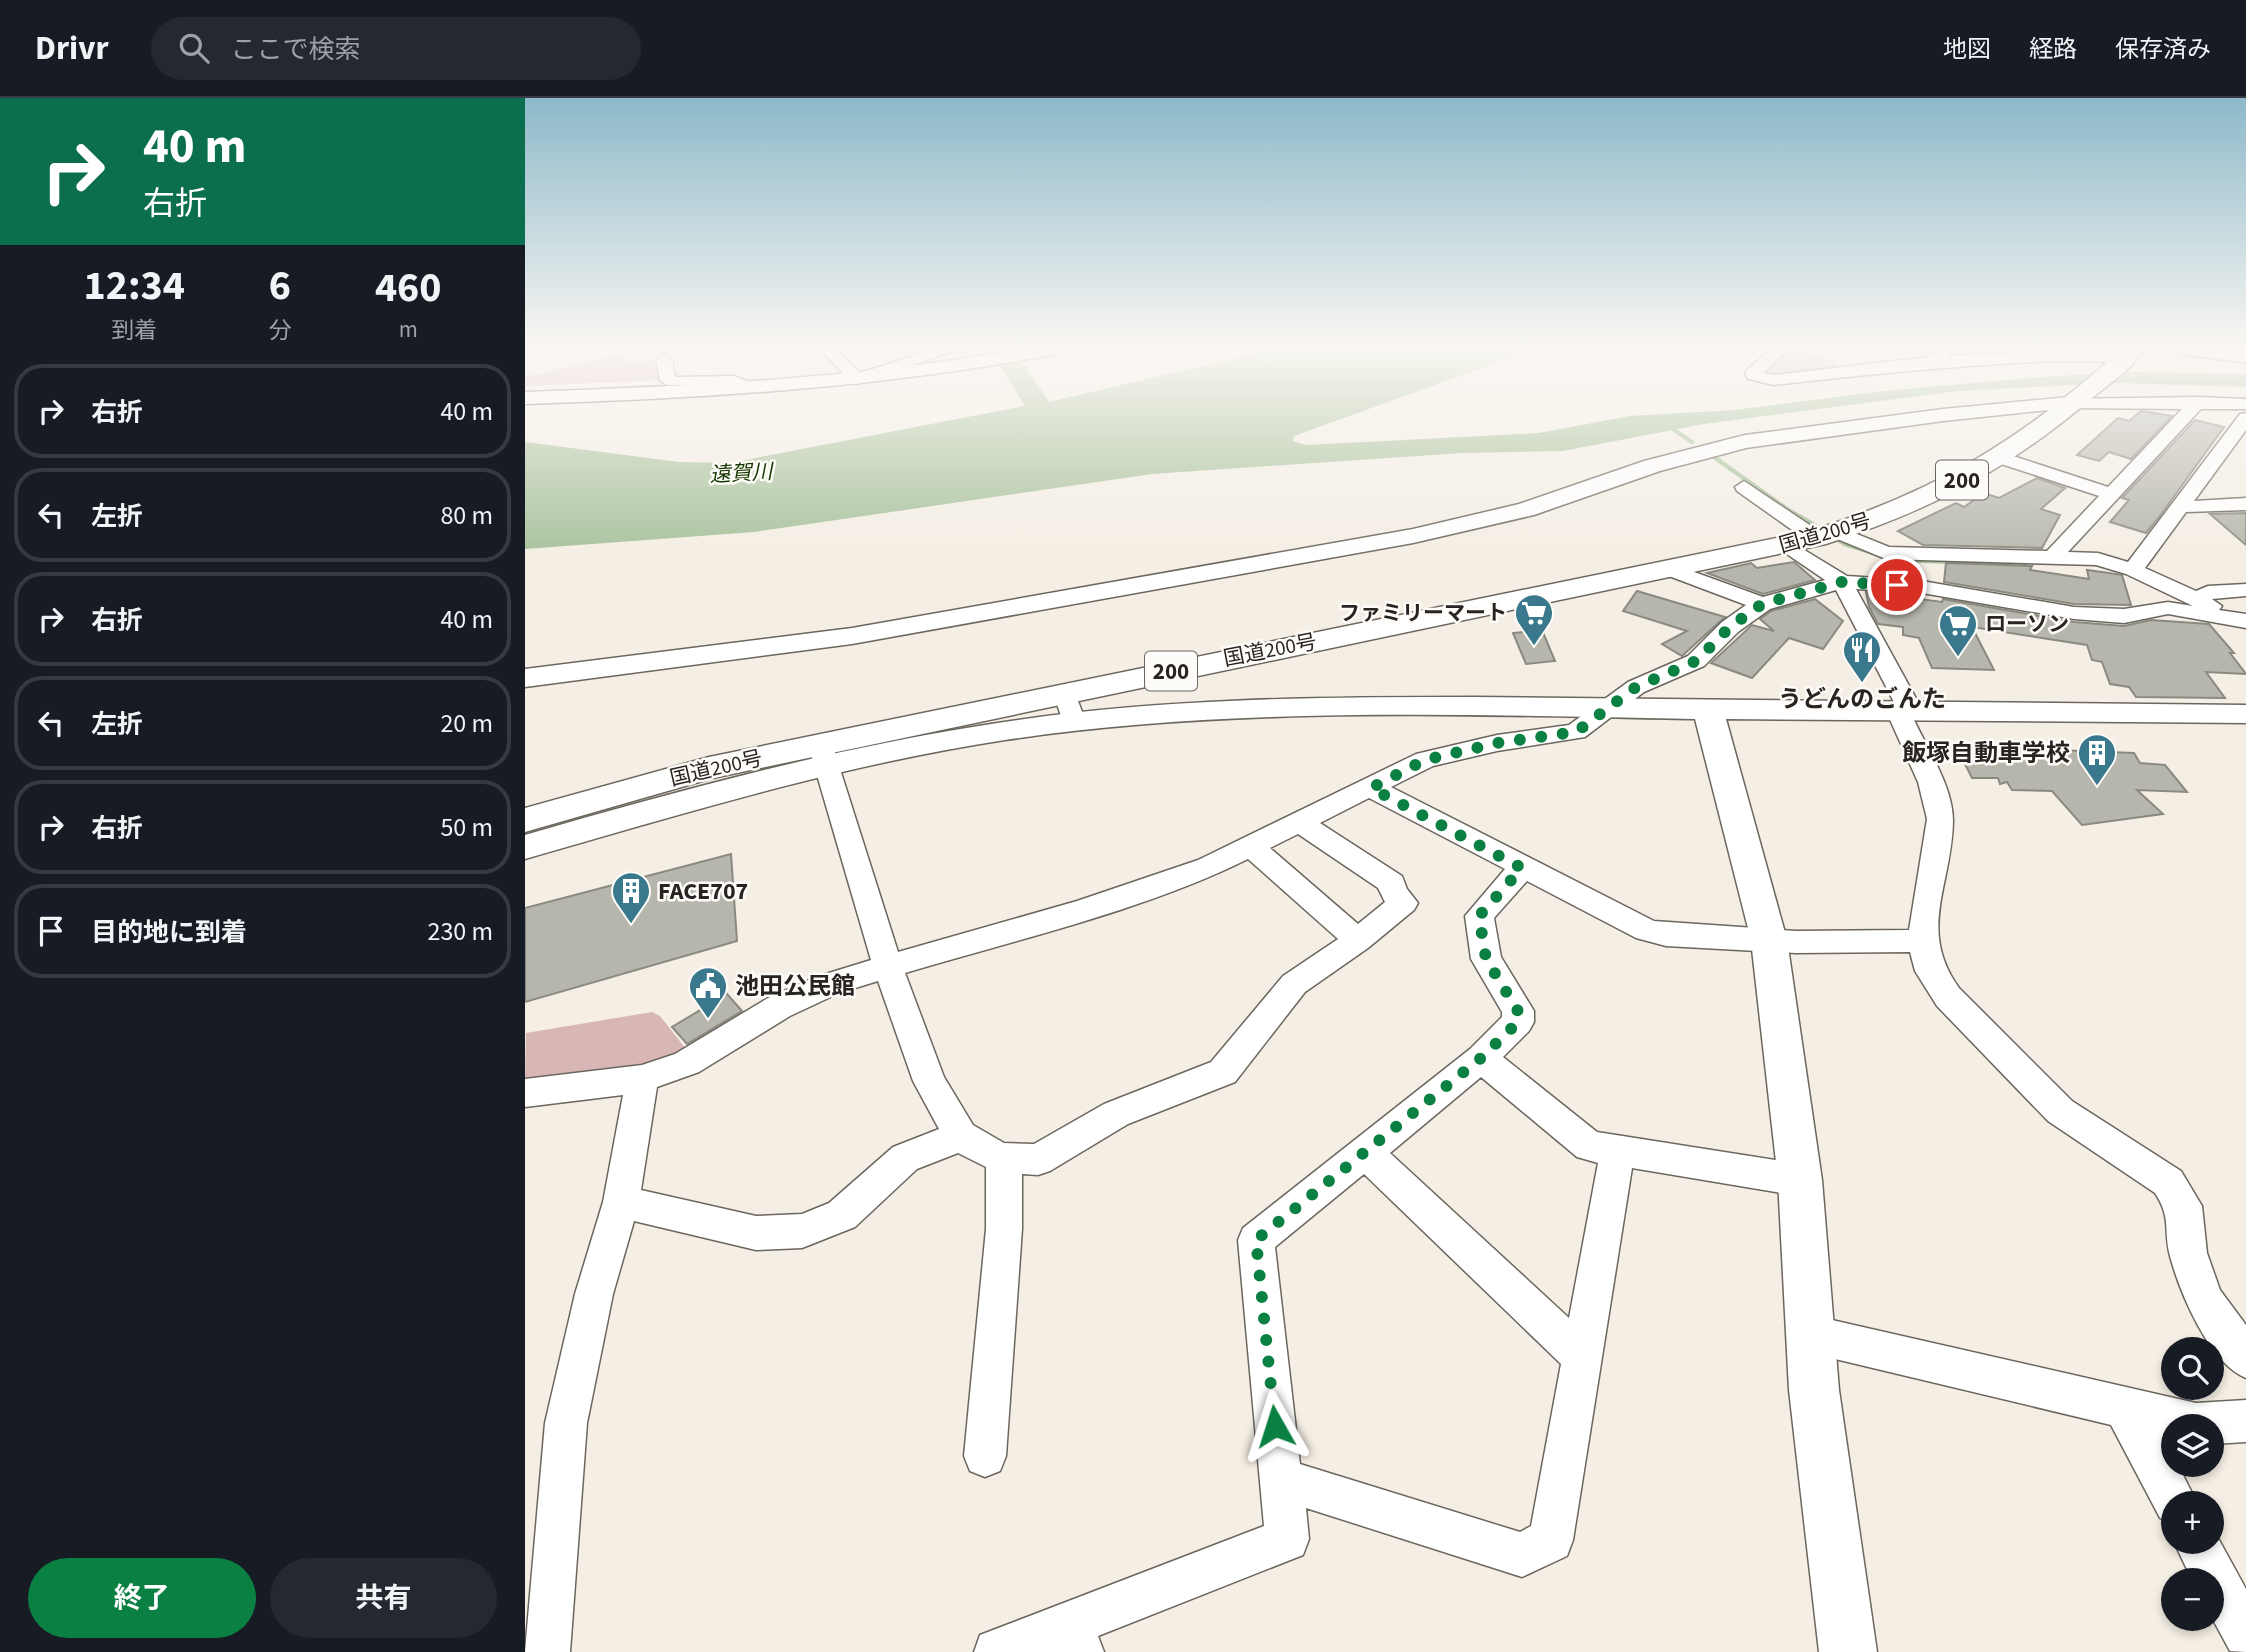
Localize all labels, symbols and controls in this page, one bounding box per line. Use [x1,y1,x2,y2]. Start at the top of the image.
search box [151,17,641,80]
text: Drivr [35,25,109,72]
icon: search [175,29,213,67]
text: ここで検索 [231,31,361,68]
text: 地図 [1943,32,1991,67]
text: 経路 [2029,32,2077,67]
text: 保存済み [2115,32,2211,67]
text: 40 m [143,112,247,182]
icon: right [28,126,119,217]
text: 右折 [143,181,207,227]
text: 12:34 [84,256,185,316]
text: 6 [269,256,291,316]
text: 460 [375,258,441,318]
text: m [399,313,418,346]
text: 到着 [111,314,157,347]
text: 分 [268,314,291,347]
icon: right [32,392,70,430]
text: 40 m [440,393,493,430]
text: 右折 [91,394,143,431]
water label: 遠賀川 [709,456,775,490]
road number: 200 [1936,460,1988,500]
icon: left [32,496,70,534]
text: 80 m [440,497,493,534]
text: 左折 [91,498,143,535]
street label: 国道200号 [1776,506,1874,560]
pin [1867,555,1927,615]
icon: arrive [1878,566,1916,604]
supermarket icon: ファミリーマート [1513,592,1555,647]
place label: ファミリーマート [1339,598,1507,628]
icon: right [32,600,70,638]
text: 40 m [440,601,493,638]
text: 右折 [91,602,143,639]
supermarket icon: ローソン [1937,603,1979,658]
place label: ローソン [1985,609,2069,639]
street label: 国道200号 [1221,626,1319,674]
restaurant icon: うどんのごんた [1841,629,1883,684]
road number: 200 [1145,652,1197,691]
place label: うどんのごんた [1778,682,1946,717]
icon: left [32,704,70,742]
text: 20 m [440,705,493,742]
text: 左折 [91,706,143,743]
building icon: 飯塚自動車学校 [2076,732,2118,787]
place label: 飯塚自動車学校 [1902,736,2070,771]
street label: 国道200号 [667,743,765,793]
icon: right [32,808,70,846]
text: 50 m [440,809,493,846]
text: 右折 [91,810,143,847]
building icon: FACE707 [610,870,652,925]
place label: FACE707 [658,874,748,909]
icon: arrive [32,912,70,950]
text: 230 m [427,913,493,950]
text: 目的地に到着 [91,914,247,951]
public building icon: 池田公民館 [687,965,729,1020]
place label: 池田公民館 [735,969,855,1004]
map controls [2161,1337,2224,1631]
button: search [2161,1337,2224,1400]
position arrow [1238,1389,1312,1463]
button: layers [2161,1414,2224,1477]
button: + [2161,1491,2224,1554]
button: 終了 [28,1558,256,1638]
button: 共有 [270,1558,497,1638]
button: − [2161,1568,2224,1631]

